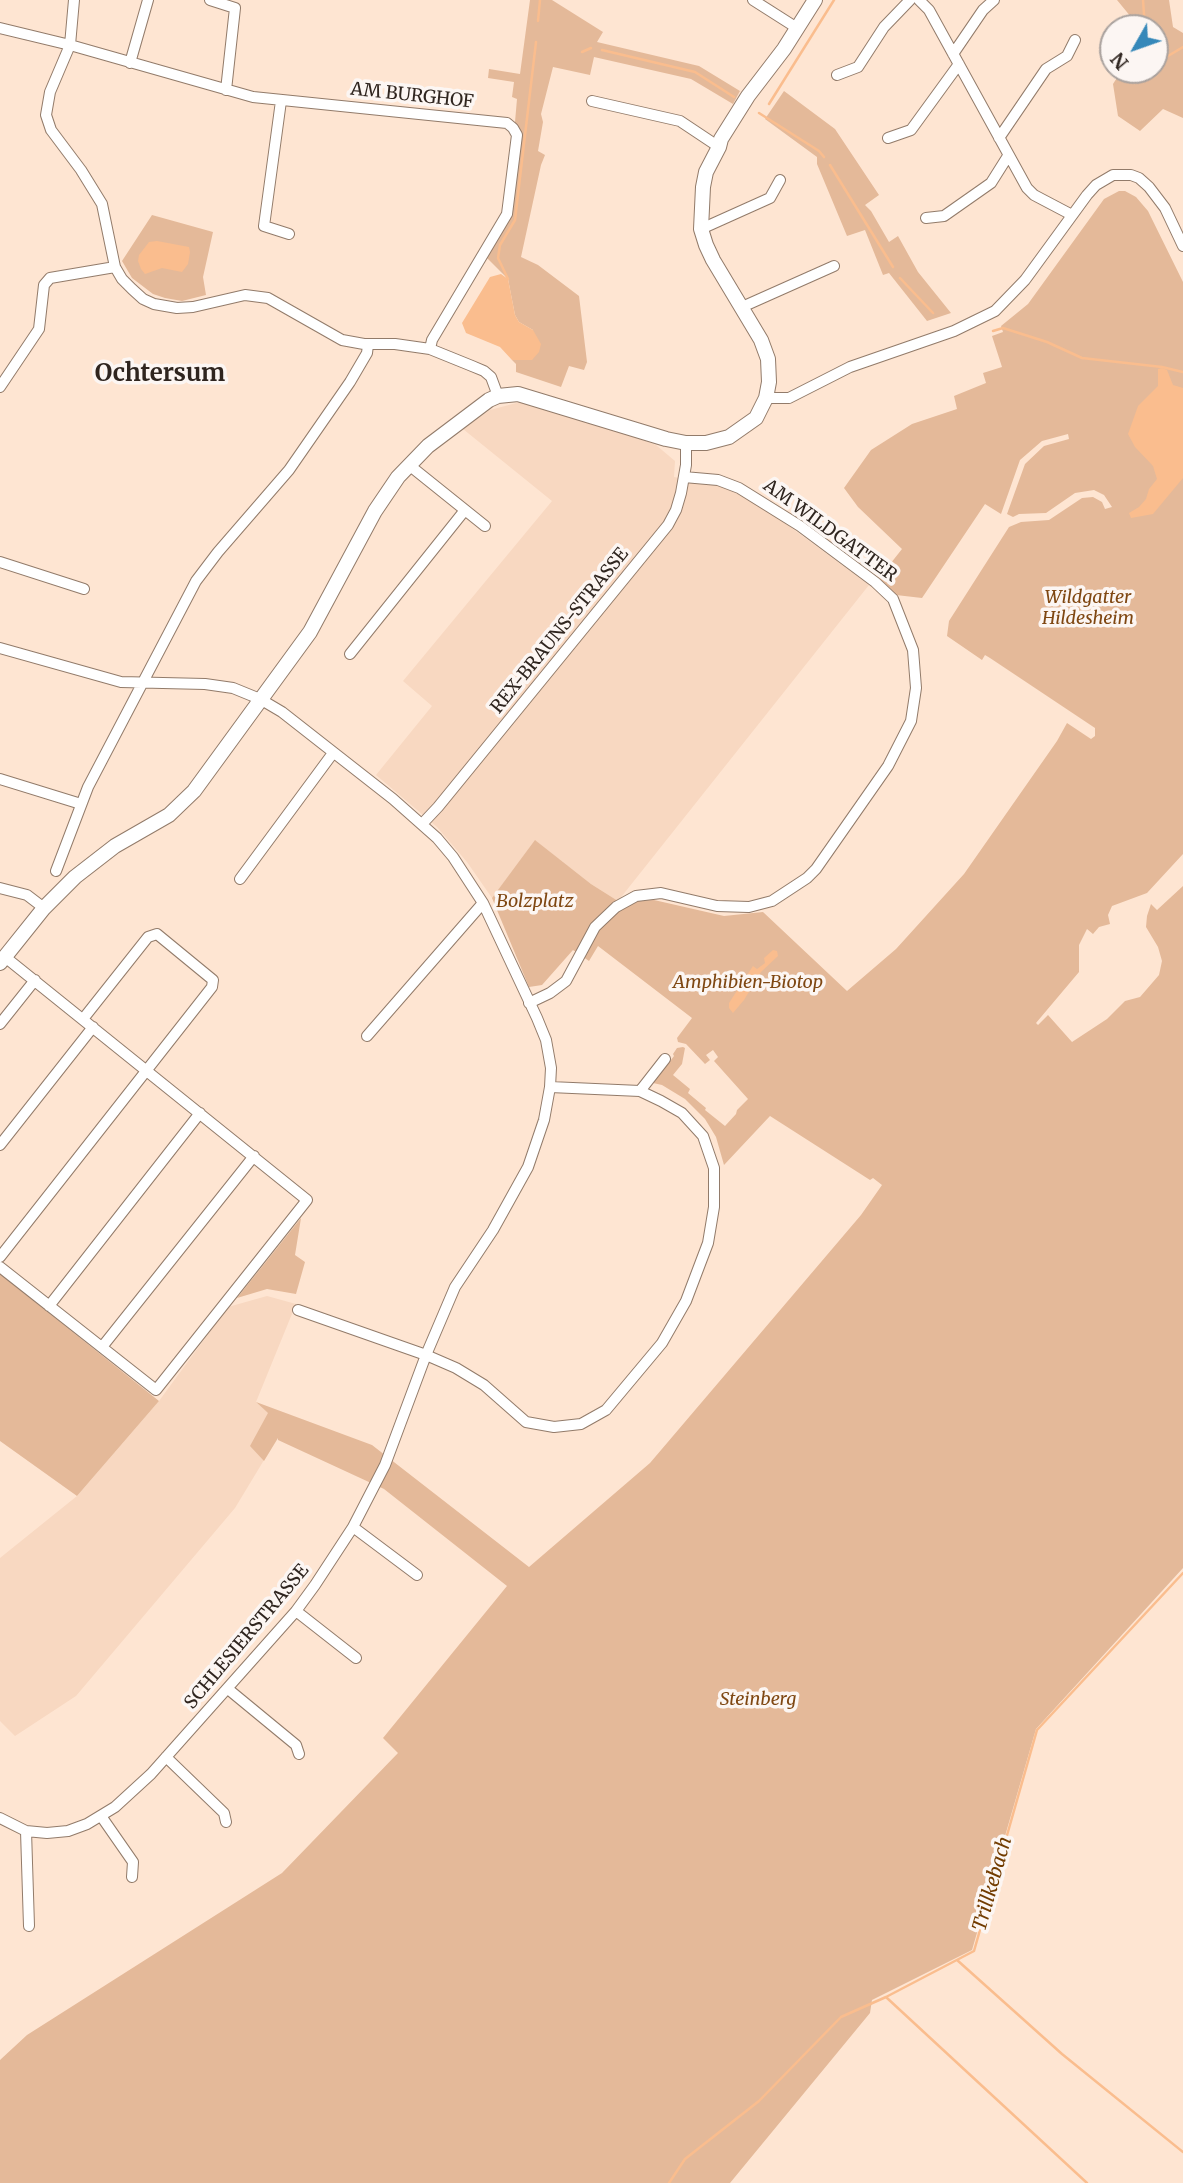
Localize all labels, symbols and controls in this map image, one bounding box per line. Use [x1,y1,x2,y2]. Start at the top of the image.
north arrow [1099,14,1169,84]
text: N [1105,48,1133,75]
street label: AM BURGHOF [349,79,475,113]
district label: Ochtersum [95,360,225,388]
street label: AM WILDGATTER [759,475,901,587]
street label: REX-BRAUNS-STRASSE [487,544,633,718]
park label: Wildgatter Hildesheim [1042,587,1134,630]
park label: Bolzplatz [496,891,574,913]
park label: Amphibien-Biotop [673,972,823,994]
street label: SCHLESIERSTRASSE [180,1560,314,1714]
park label: Steinberg [720,1689,796,1711]
water label: Trillkebach [969,1834,1017,1934]

